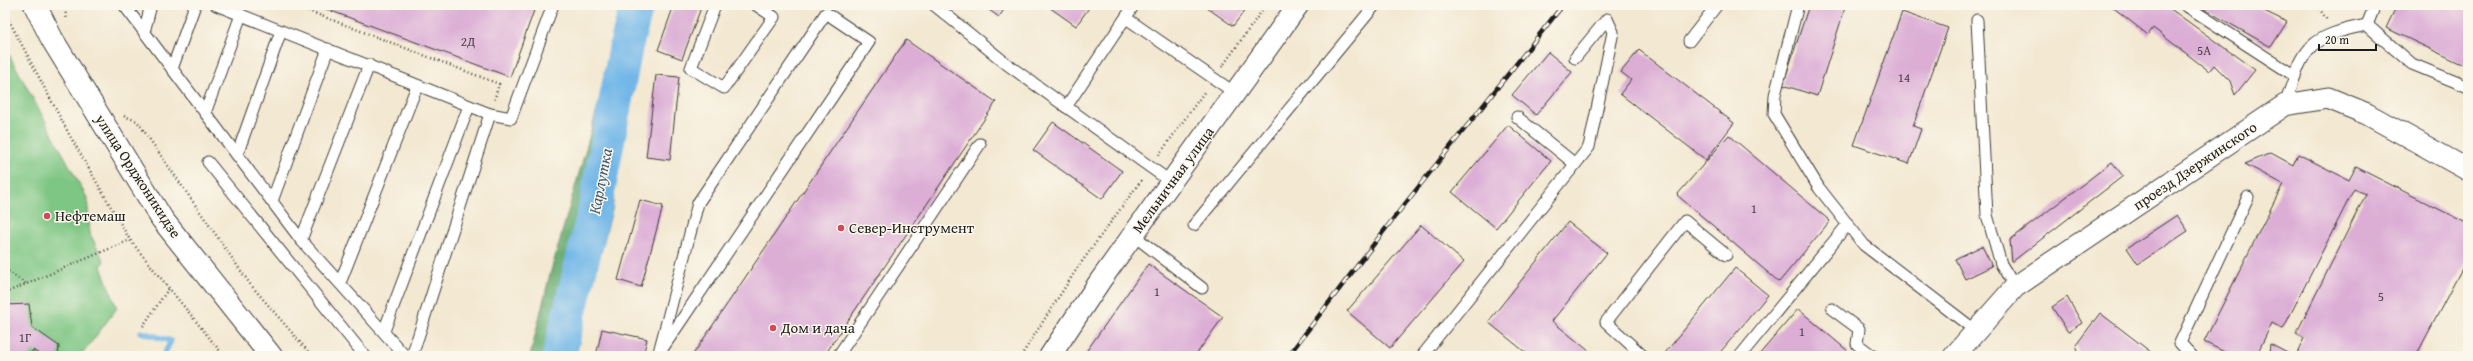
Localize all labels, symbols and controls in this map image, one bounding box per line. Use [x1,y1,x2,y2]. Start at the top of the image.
scale bar [2319,26,2376,52]
text: 20 m [2325,31,2349,48]
house number: 2Д [461,32,475,51]
house number: 5А [2197,41,2211,60]
house number: 14 [1898,68,1910,87]
street label: улица Орджоникидзе [90,109,186,242]
street label: проезд Дзержинского [2129,116,2261,215]
street label: Мельничная улица [1127,121,1219,237]
water label: Карлутка [582,145,618,216]
house number: 1 [1751,199,1757,218]
place label: Нефтемаш [55,205,126,226]
marker: Нефтемаш [42,211,52,221]
place label: Север-Инструмент [849,217,975,238]
marker: Север-Инструмент [836,223,846,233]
house number: 1 [1154,282,1160,301]
house number: 5 [2378,287,2384,306]
place label: Дом и дача [780,317,856,338]
house number: 1 [1799,322,1805,341]
marker: Дом и дача [768,323,778,333]
house number: 1Г [19,328,32,347]

